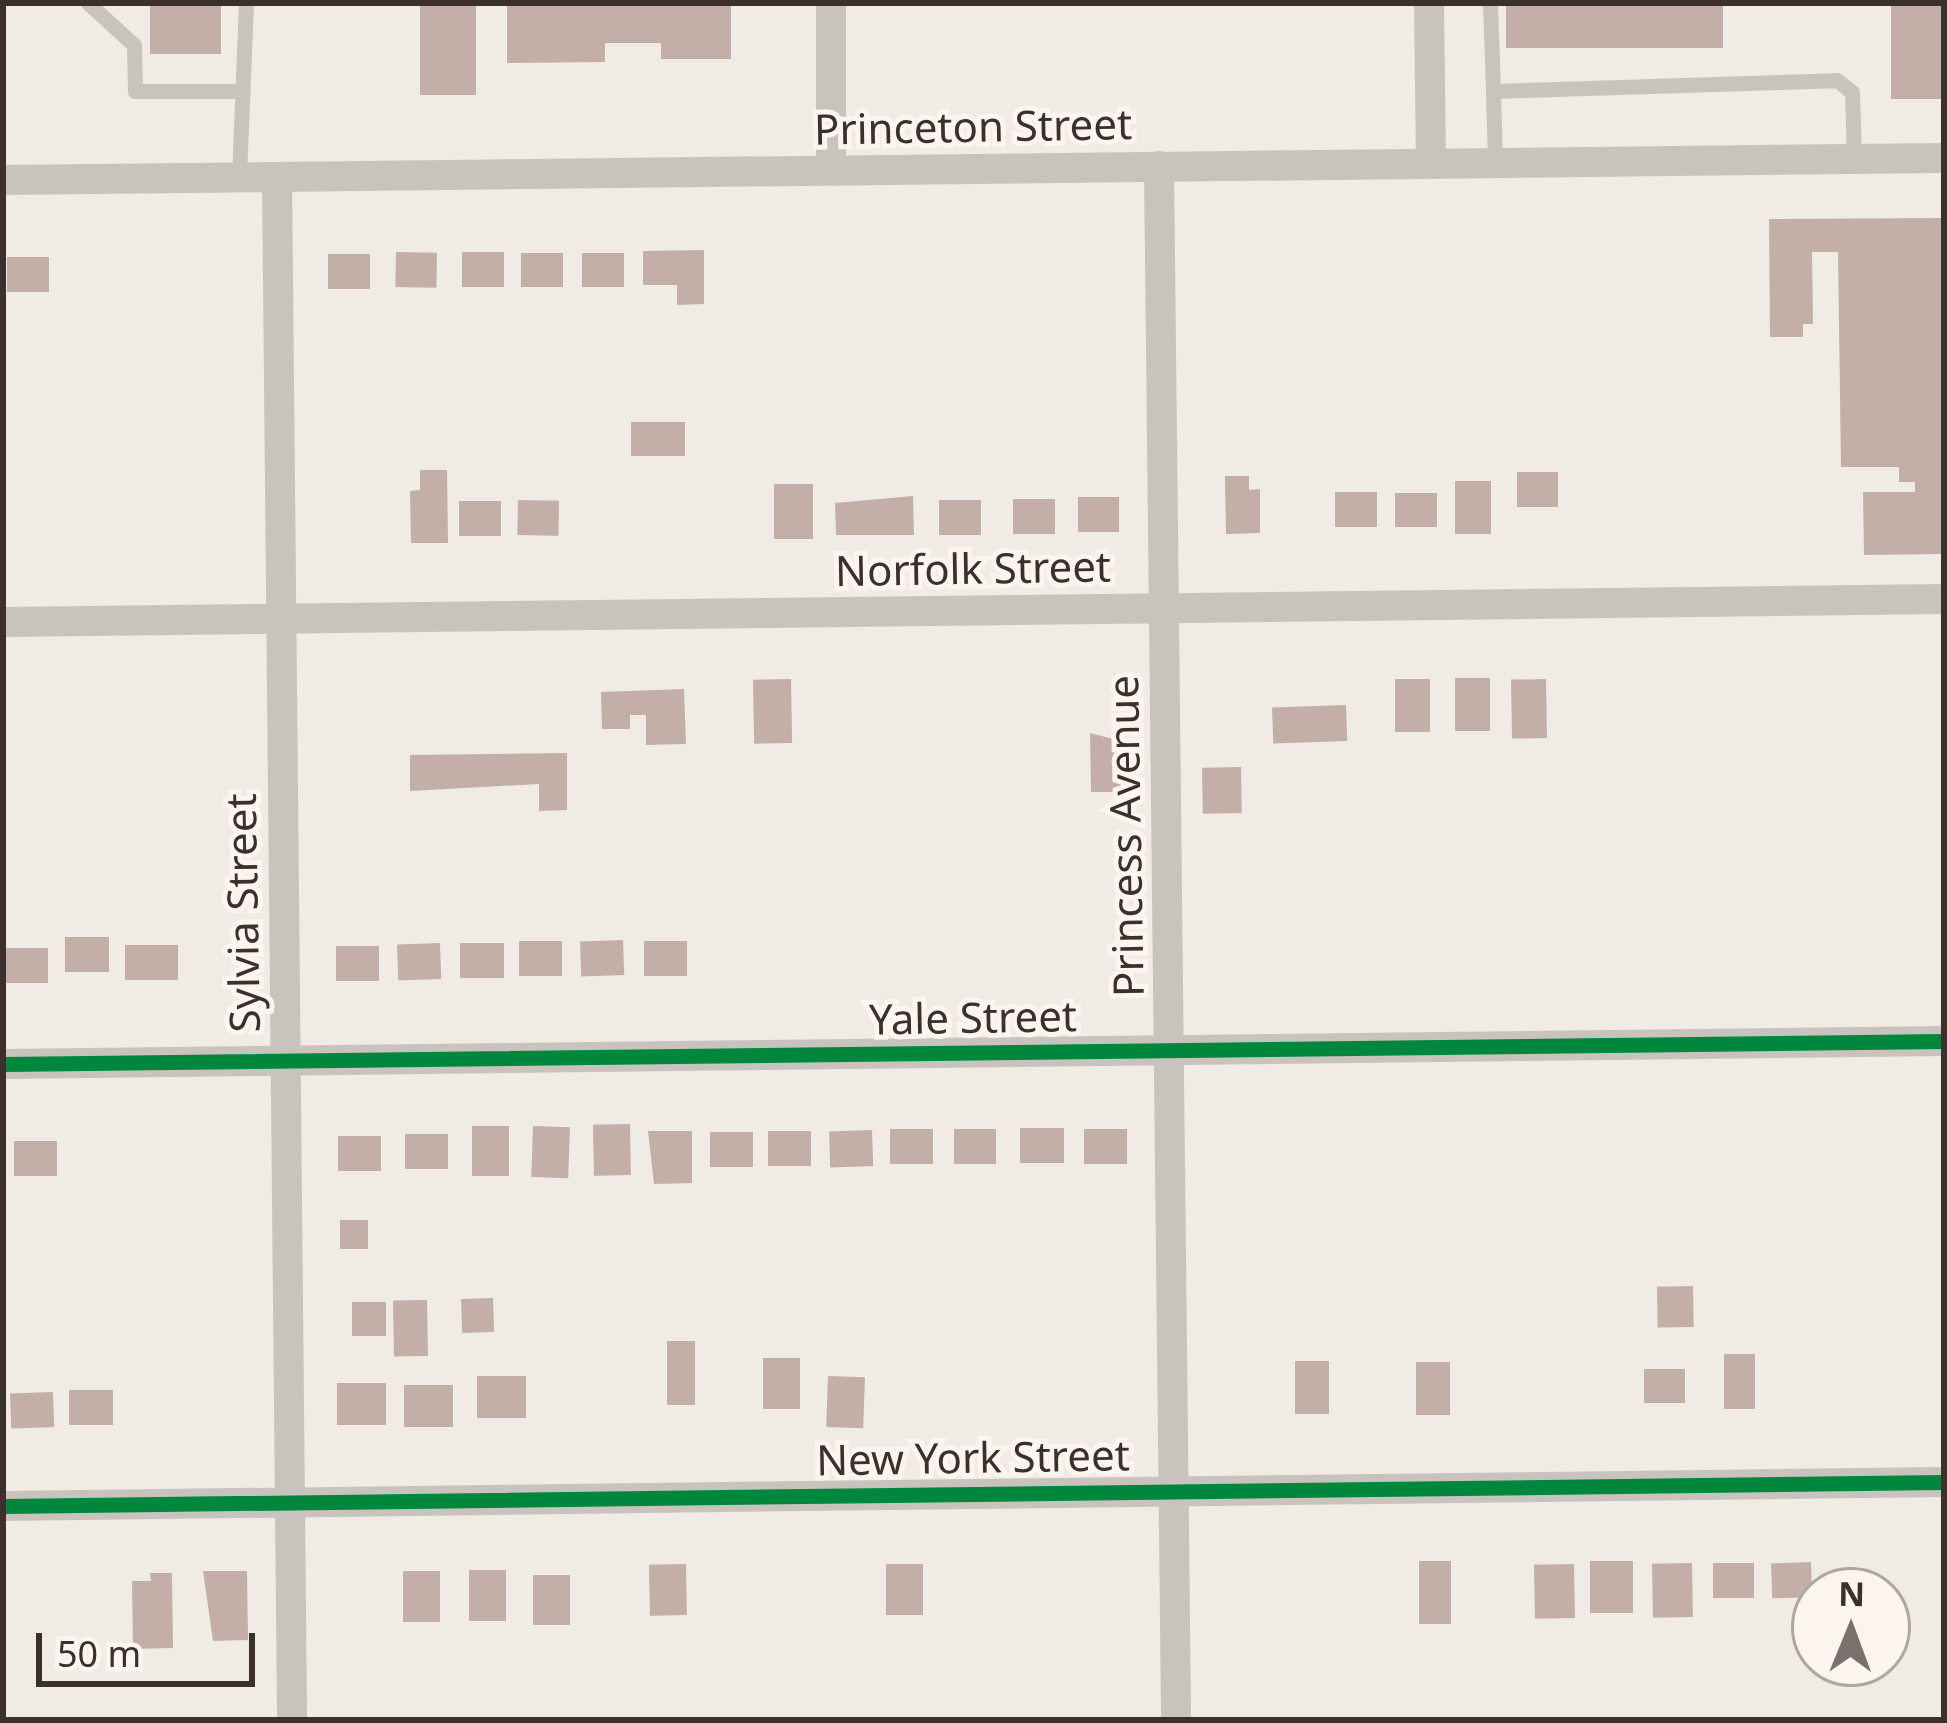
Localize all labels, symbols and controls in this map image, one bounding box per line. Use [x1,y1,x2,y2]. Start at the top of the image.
street label: Princeton Street [814,98,1132,154]
street label: Norfolk Street [835,540,1111,596]
street label: Princess Avenue [1097,675,1153,997]
street label: Sylvia Street [215,793,269,1033]
street label: Yale Street [869,990,1077,1044]
street label: New York Street [816,1429,1130,1485]
north arrow [1791,1567,1911,1687]
text: N [1838,1571,1865,1616]
scale bar [42,1609,261,1683]
text: 50 m [57,1629,141,1678]

